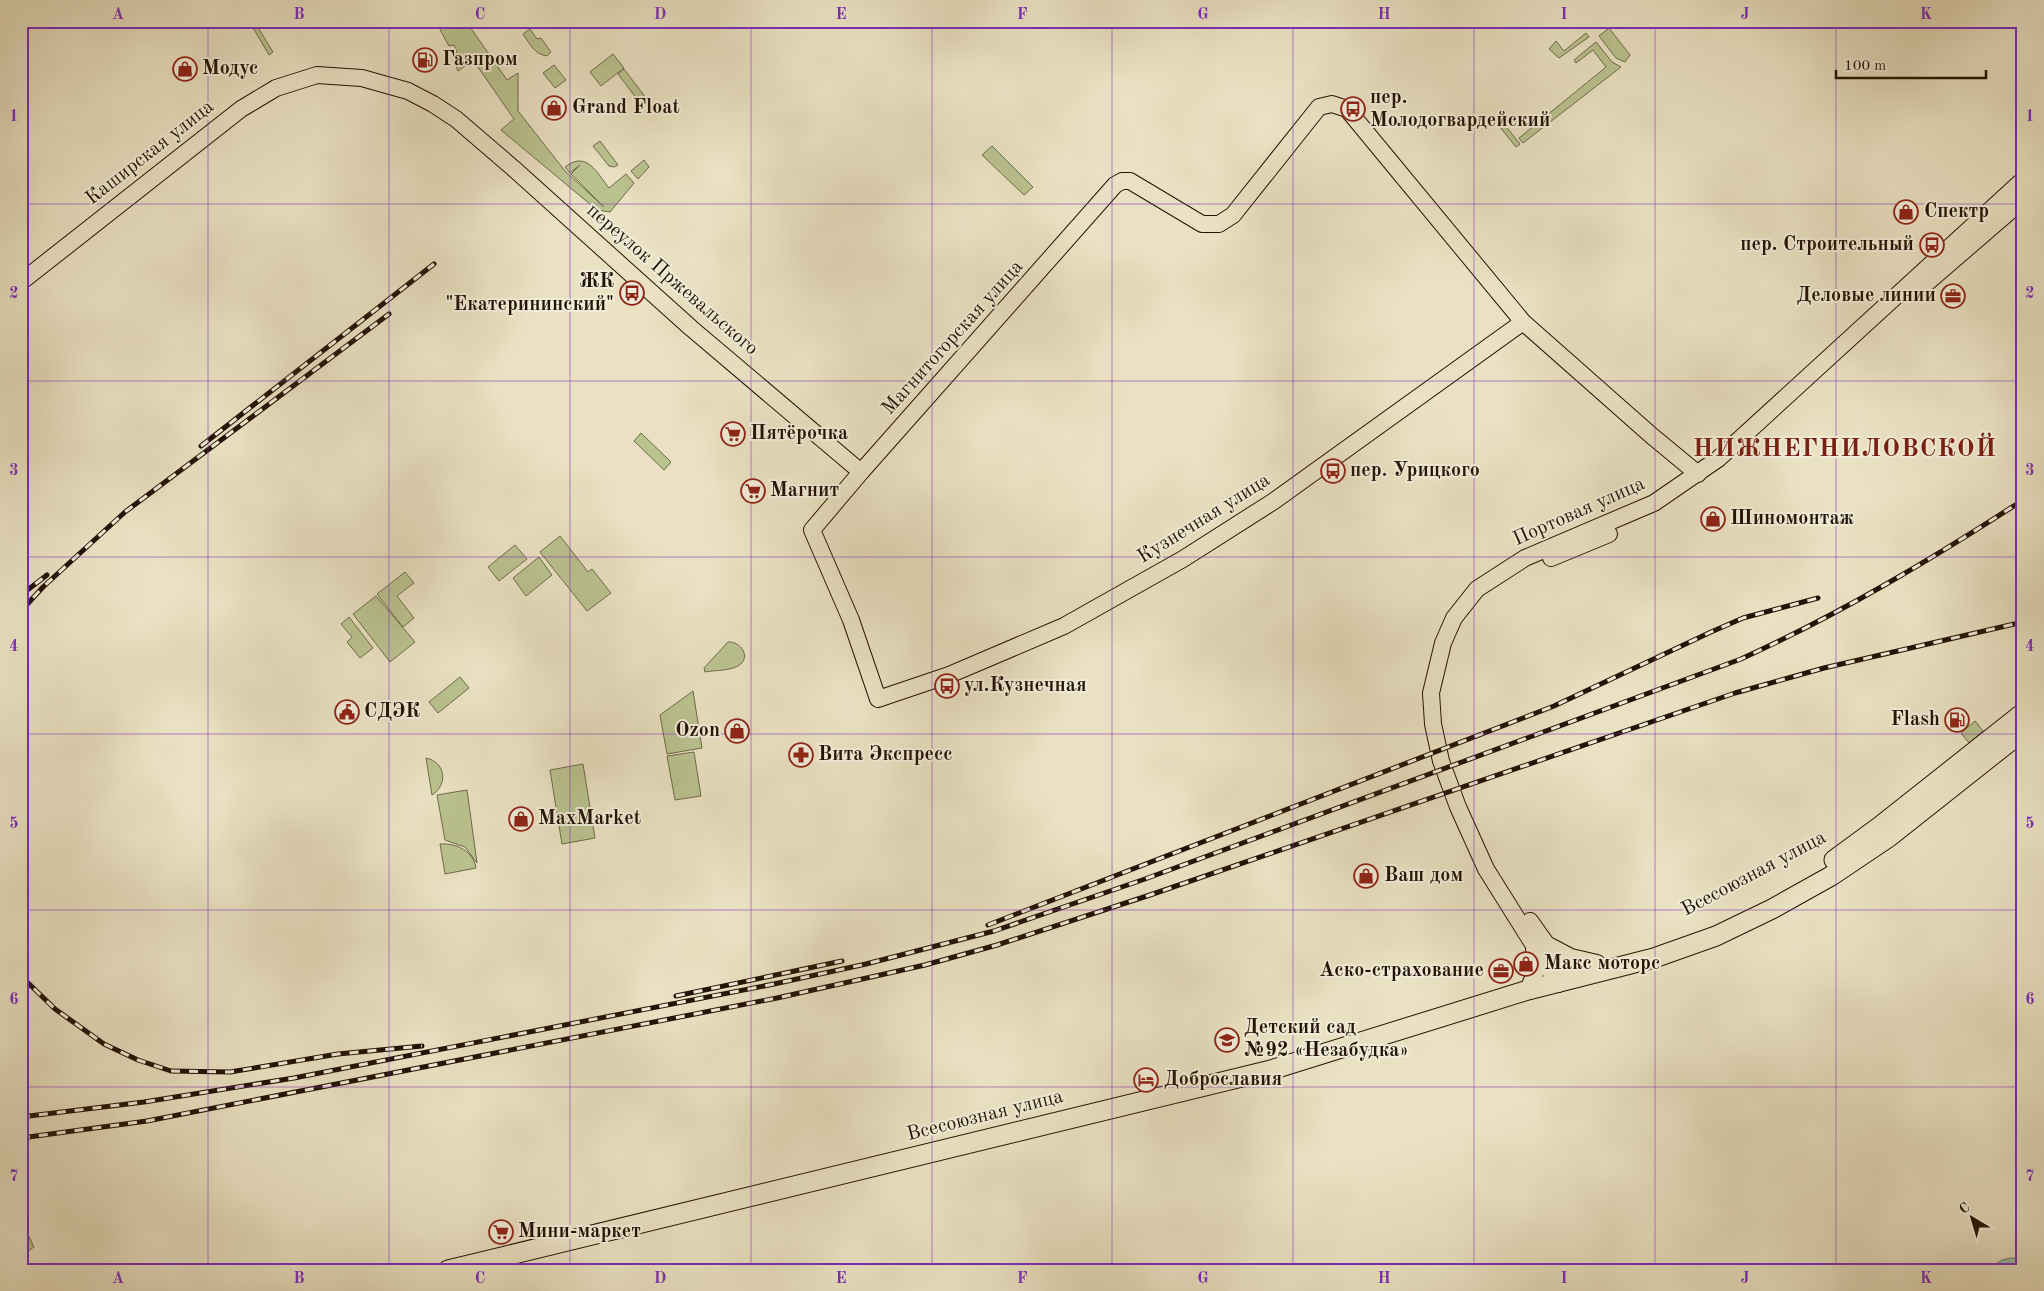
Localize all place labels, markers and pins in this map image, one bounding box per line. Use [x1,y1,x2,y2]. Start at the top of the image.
fuel station icon: Газпром [412,47,438,73]
place label: Газпром [442,50,518,70]
shop icon: Модус [172,56,198,82]
place label: Модус [202,59,258,79]
place label: пер. Молодогвардейский [1370,88,1550,131]
shop icon: Grand Float [541,95,567,121]
bus stop icon: пер. Молодогвардейский [1340,96,1366,122]
place label: Grand Float [572,98,680,118]
shop icon: Спектр [1893,199,1919,225]
place label: Спектр [1924,202,1989,222]
bus stop icon: пер. Строительный [1919,232,1945,258]
place label: пер. Строительный [1740,235,1914,255]
place label: ЖК "Екатерининский" [445,272,614,315]
bus stop icon: ЖК "Екатерининский" [619,280,645,306]
office icon: Деловые линии [1940,283,1966,309]
place label: Деловые линии [1796,286,1936,306]
supermarket icon: Пятёрочка [720,421,746,447]
place label: Пятёрочка [750,424,848,444]
bus stop icon: пер. Урицкого [1320,458,1346,484]
place label: пер. Урицкого [1350,461,1480,481]
supermarket icon: Магнит [740,478,766,504]
place label: Магнит [770,481,839,501]
shop icon: Шиномонтаж [1700,506,1726,532]
place label: Шиномонтаж [1730,509,1854,529]
bus stop icon: ул.Кузнечная [934,673,960,699]
place label: ул.Кузнечная [964,676,1087,696]
public building icon: СДЭК [334,699,360,725]
place label: СДЭК [364,702,420,722]
fuel station icon: Flash [1944,707,1970,733]
place label: Flash [1890,710,1940,730]
shop icon: Ozon [724,718,750,744]
place label: Ozon [675,721,720,741]
pharmacy icon: Вита Экспресс [788,742,814,768]
place label: Вита Экспресс [818,745,953,765]
shop icon: MaxMarket [508,806,534,832]
place label: MaxMarket [538,809,641,829]
shop icon: Ваш дом [1353,863,1379,889]
place label: Ваш дом [1384,866,1463,886]
shop icon: Макс моторс [1513,951,1539,977]
place label: Макс моторс [1544,954,1660,974]
office icon: Аско-страхование [1488,958,1514,984]
place label: Аско-страхование [1319,961,1484,981]
place label: Детский сад №92 «Незабудка» [1244,1018,1409,1061]
school or university icon: Детский сад №92 «Незабудка» [1214,1027,1240,1053]
hotel icon: Доброславия [1133,1067,1159,1093]
place label: Доброславия [1164,1070,1282,1090]
supermarket icon: Мини-маркет [488,1219,514,1245]
place label: Мини-маркет [518,1222,641,1242]

